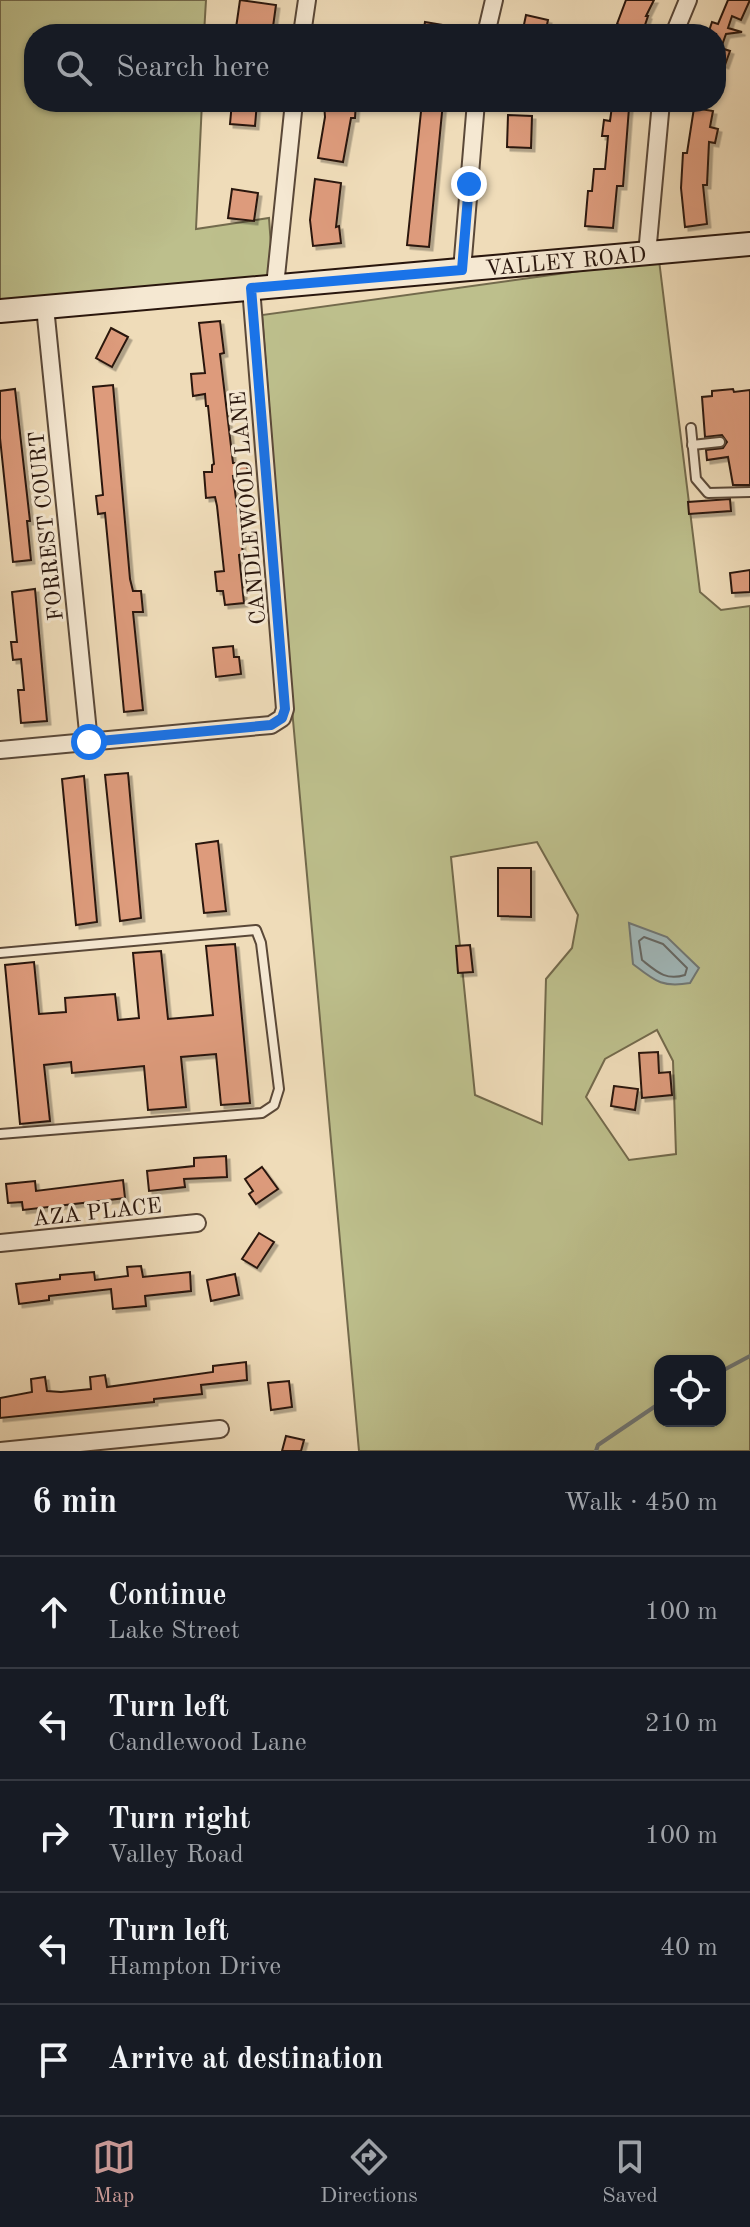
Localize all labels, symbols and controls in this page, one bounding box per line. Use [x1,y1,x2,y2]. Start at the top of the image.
search box [24,24,726,112]
icon: search [52,46,96,90]
text: Search here [116,53,270,83]
route end [451,166,487,202]
street label: VALLEY ROAD [485,244,647,281]
street label: CANDLEWOOD LANE [228,390,270,625]
street label: FORREST COURT [26,430,68,622]
route start [71,724,107,760]
street label: AZA PLACE [32,1195,163,1231]
map controls [654,1355,726,1427]
button: locate [654,1355,726,1427]
text: 6 min [32,1486,117,1520]
text: Walk · 450 m [564,1490,718,1516]
text: Continue [108,1581,227,1611]
icon: ahead [32,1590,76,1634]
text: 100 m [645,1599,718,1625]
text: Lake Street [108,1618,240,1644]
text: Turn left [108,1693,229,1723]
icon: left [32,1702,76,1746]
text: 210 m [645,1711,718,1737]
text: Candlewood Lane [108,1730,307,1756]
text: Turn right [108,1805,250,1835]
icon: right [32,1814,76,1858]
text: 100 m [645,1823,718,1849]
text: Valley Road [108,1842,244,1868]
text: Turn left [108,1917,229,1947]
icon: left [32,1926,76,1970]
text: 40 m [660,1935,718,1961]
text: Hampton Drive [108,1954,281,1980]
icon: arrive [32,2038,76,2082]
text: Arrive at destination [108,2045,383,2075]
tab: Map [92,2135,136,2210]
tab: Directions [320,2135,418,2210]
tab: Saved [602,2135,658,2210]

